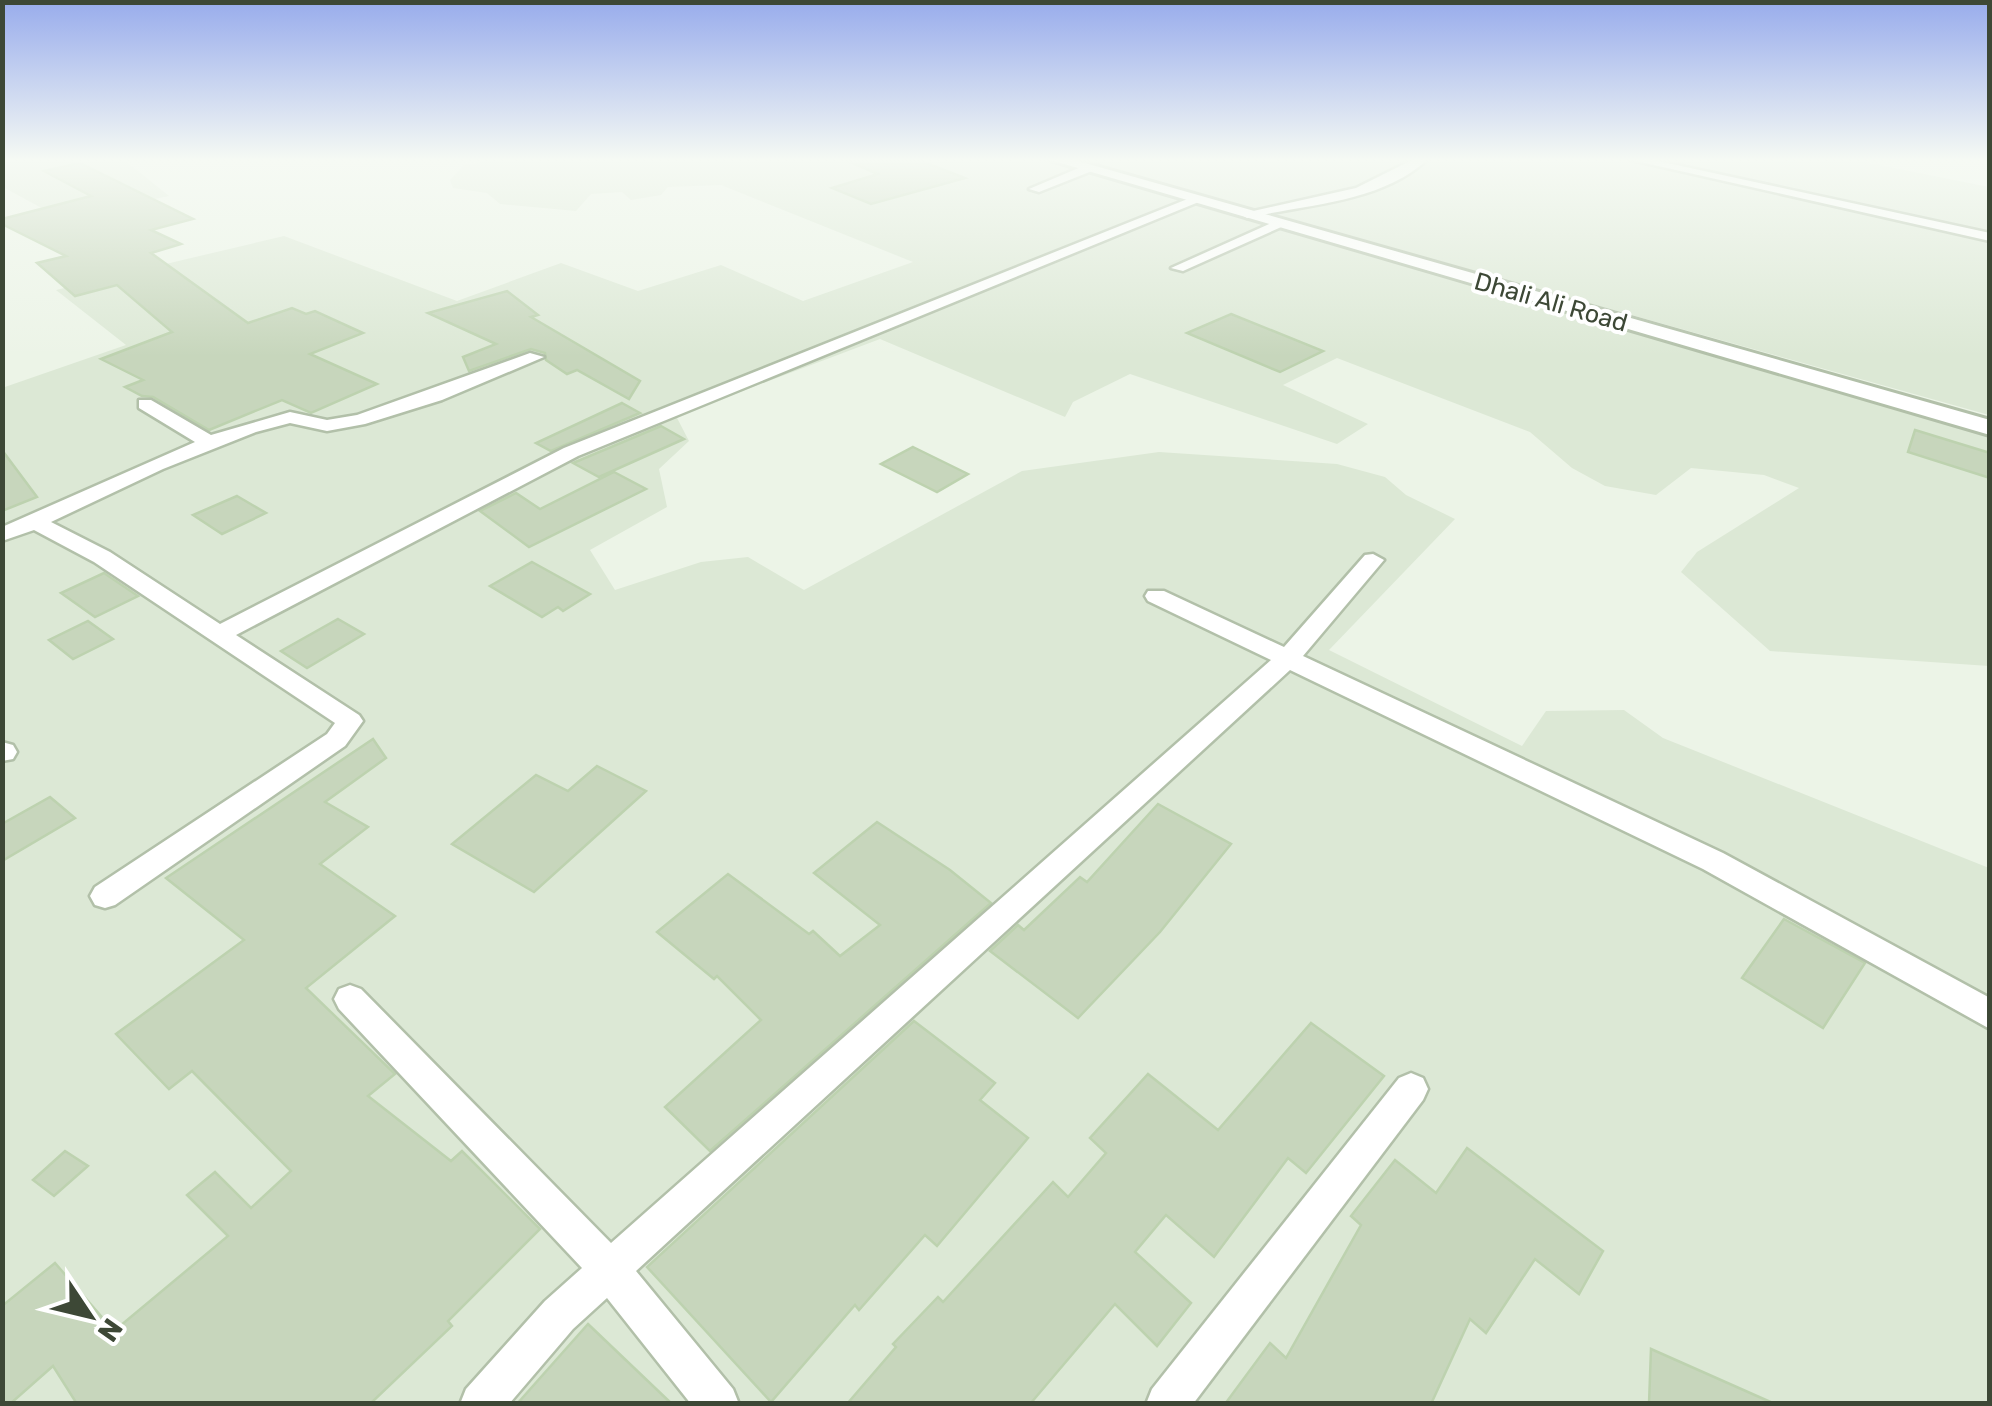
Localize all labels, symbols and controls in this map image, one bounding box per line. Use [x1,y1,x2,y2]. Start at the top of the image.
street label: Dhali Ali Road [1471,266,1631,338]
north arrow [40,1266,140,1366]
text: N [91,1312,129,1348]

